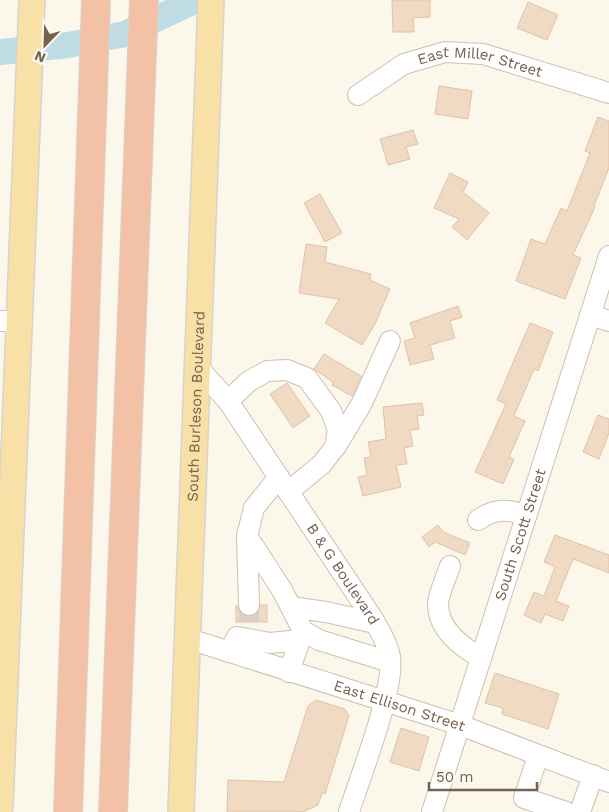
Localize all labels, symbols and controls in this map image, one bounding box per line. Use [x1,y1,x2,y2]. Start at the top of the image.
north arrow [20,20,70,70]
street label: East Miller Street [415,43,545,81]
text: N [32,48,48,66]
street label: South Burleson Boulevard [183,311,209,502]
street label: South Scott Street [491,466,550,603]
street label: B & G Boulevard [303,520,383,628]
street label: East Ellison Street [332,677,468,735]
scale bar [429,760,536,792]
text: 50 m [436,768,473,786]

